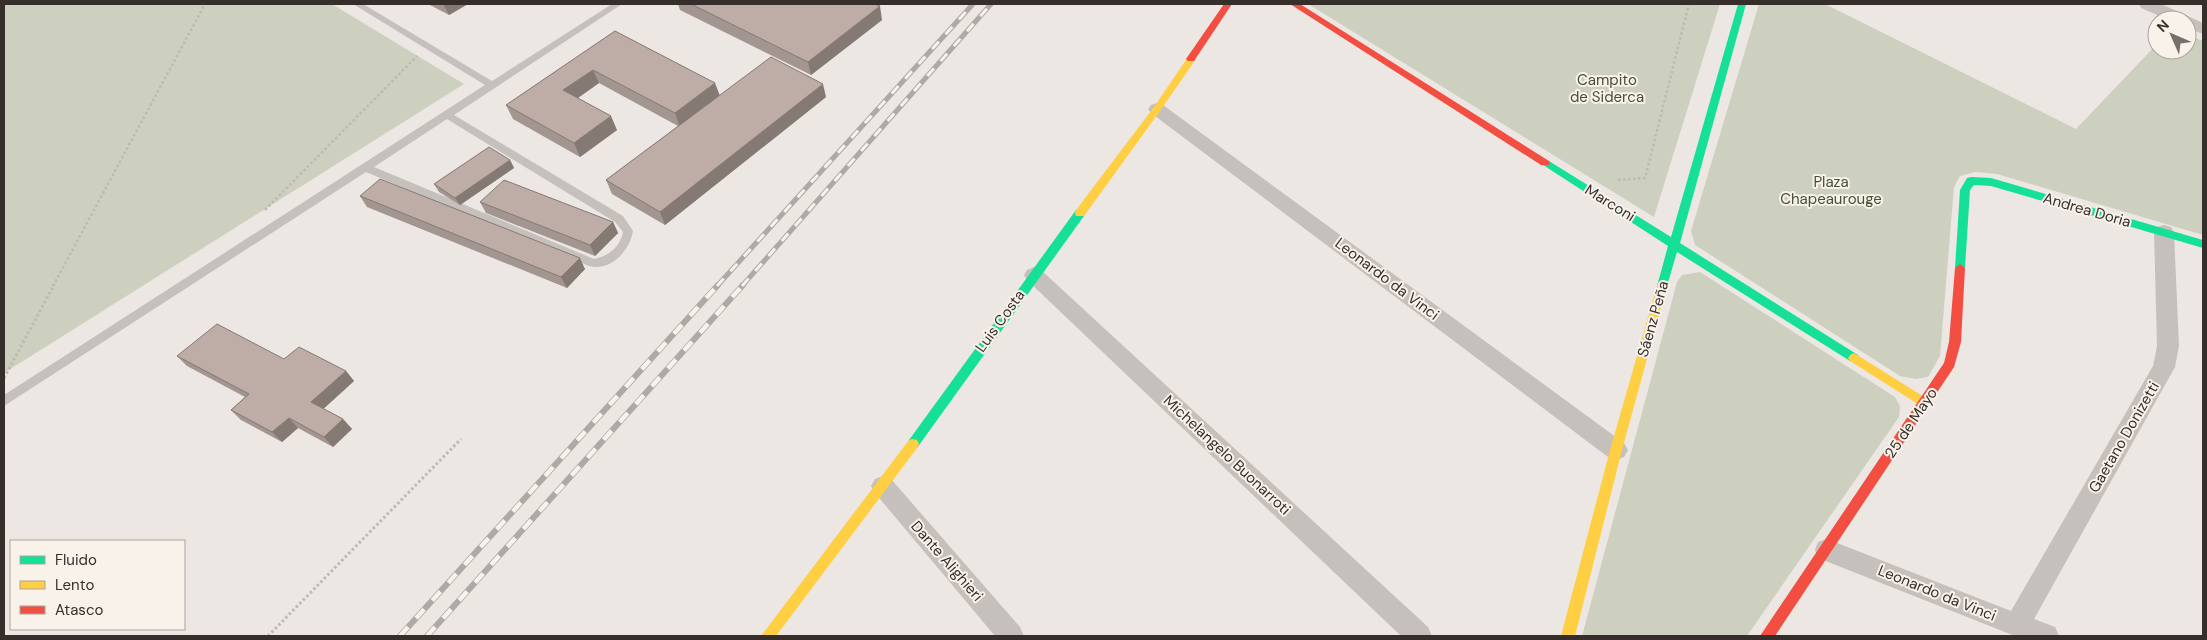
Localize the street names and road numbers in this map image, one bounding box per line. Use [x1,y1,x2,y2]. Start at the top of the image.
street label: Marconi [1581,180,1639,226]
street label: Andrea Doria [2041,188,2133,232]
street label: Leonardo da Vinci [1331,233,1443,325]
street label: Sáenz Peña [1633,279,1673,359]
street label: Luis Costa [971,286,1029,356]
street label: Gaetano Donizetti [2084,378,2164,496]
street label: 25 de Mayo [1880,384,1942,462]
street label: Michelangelo Buonarroti [1159,391,1295,519]
street label: Dante Alighieri [907,517,987,605]
street label: Leonardo da Vinci [1875,560,1999,626]

